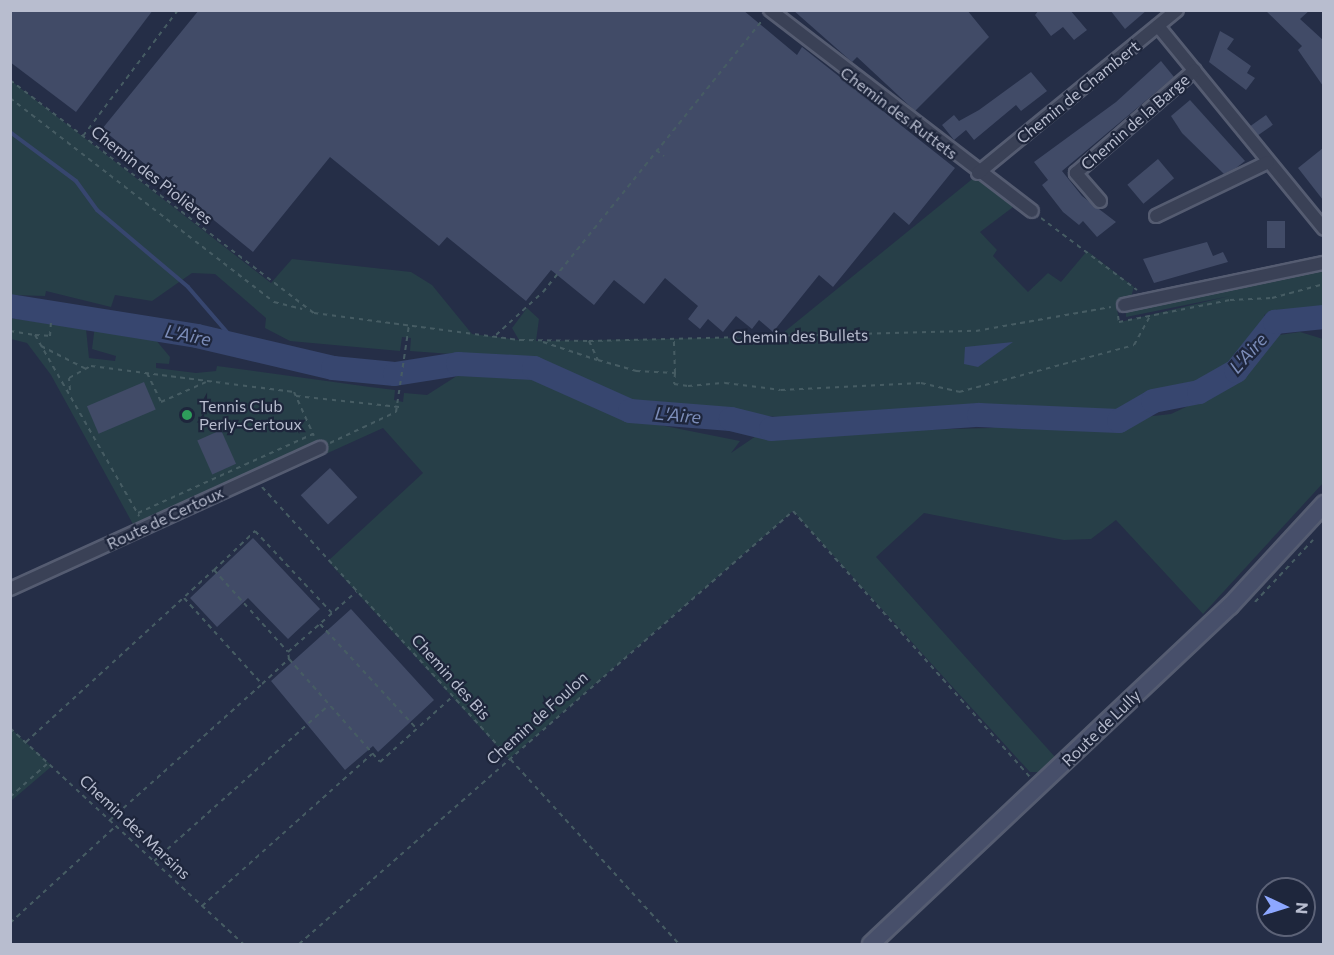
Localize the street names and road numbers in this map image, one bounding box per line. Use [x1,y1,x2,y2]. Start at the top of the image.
street label: Chemin de Chambert [1013,36,1143,148]
street label: Chemin des Ruttets [837,63,961,163]
street label: Chemin de la Barge [1077,70,1193,174]
street label: Chemin des Piolières [87,122,217,228]
street label: Chemin des Bullets [732,325,868,347]
street label: Route de Certoux [104,483,226,553]
street label: Chemin des Bis [408,630,494,724]
street label: Chemin de Foulon [482,667,592,769]
street label: Route de Lully [1058,686,1144,770]
street label: Chemin des Marsins [76,771,194,883]

